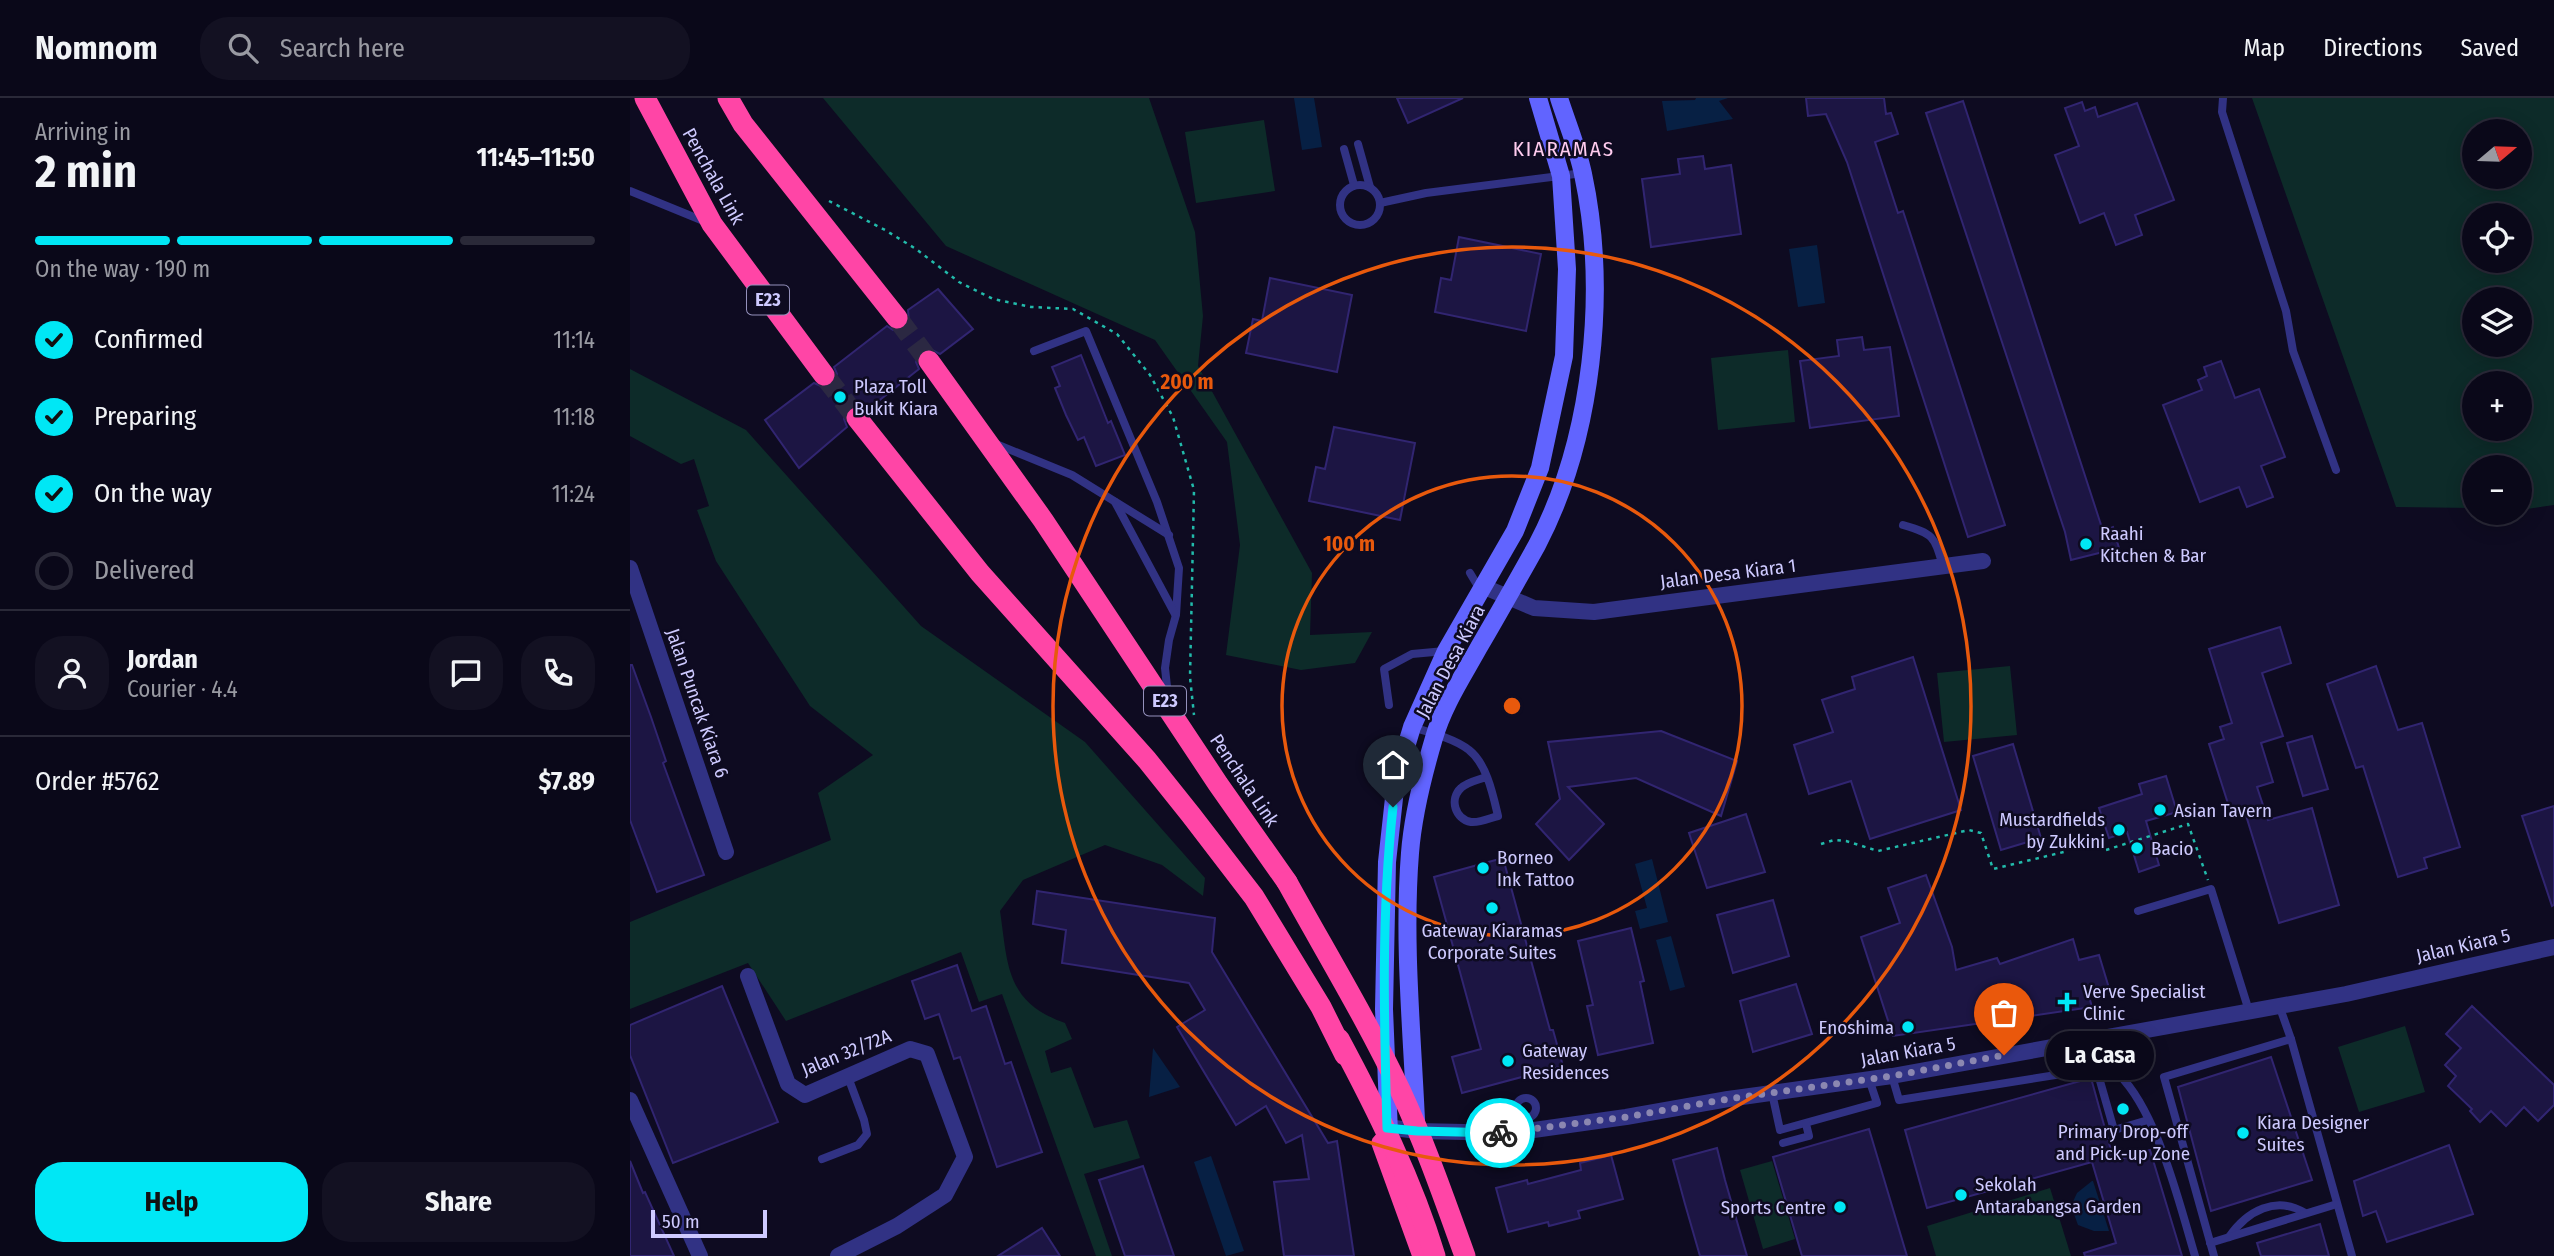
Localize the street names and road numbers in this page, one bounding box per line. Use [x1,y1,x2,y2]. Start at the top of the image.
street label: Penchala Link [678,124,750,229]
road number: E23 [747,286,789,314]
street label: Jalan Desa Kiara 1 [1659,554,1797,593]
street label: Jalan Desa Kiara [1411,601,1490,722]
street label: Jalan Puncak Kiara 6 [661,625,734,781]
road number: E23 [1144,686,1186,716]
street label: Penchala Link [1205,730,1284,831]
street label: Jalan Kiara 5 [2414,924,2512,967]
street label: Jalan 32/72A [798,1024,894,1081]
street label: Jalan Kiara 5 [1859,1032,1957,1071]

